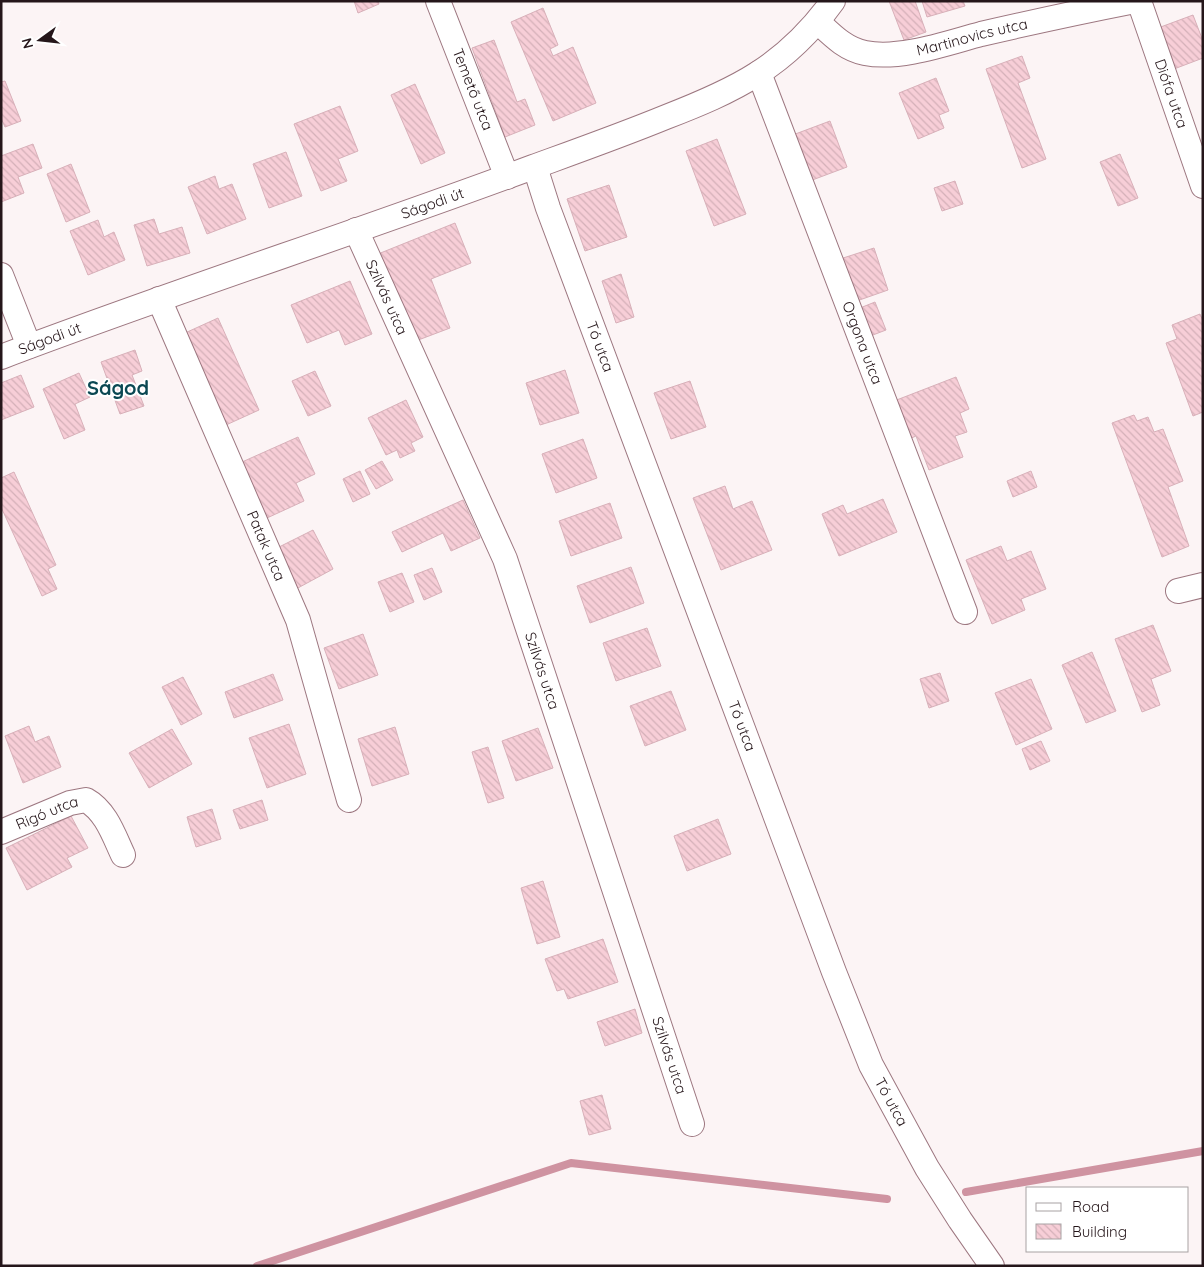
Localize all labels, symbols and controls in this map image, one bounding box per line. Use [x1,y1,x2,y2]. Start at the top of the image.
street label: Martinovics utca [915,14,1029,60]
north arrow [15,15,65,65]
text: N [17,36,37,51]
street label: Temető utca [448,45,498,133]
street label: Diófa utca [1151,56,1192,131]
street label: Ságodi út [398,183,466,223]
street label: Szilvás utca [362,257,412,338]
street label: Orgona utca [838,299,887,387]
street label: Ságodi út [15,318,84,359]
street label: Tó utca [582,318,618,374]
district label: Ságod [87,375,149,400]
street label: Patak utca [243,508,290,584]
street label: Szilvás utca [521,630,564,712]
street label: Tó utca [724,698,760,754]
street label: Rigó utca [13,792,80,834]
street label: Szilvás utca [648,1014,691,1096]
street label: Tó utca [871,1074,912,1129]
legend [1026,1187,1189,1252]
text: Road [1072,1197,1109,1216]
text: Building [1072,1222,1127,1241]

